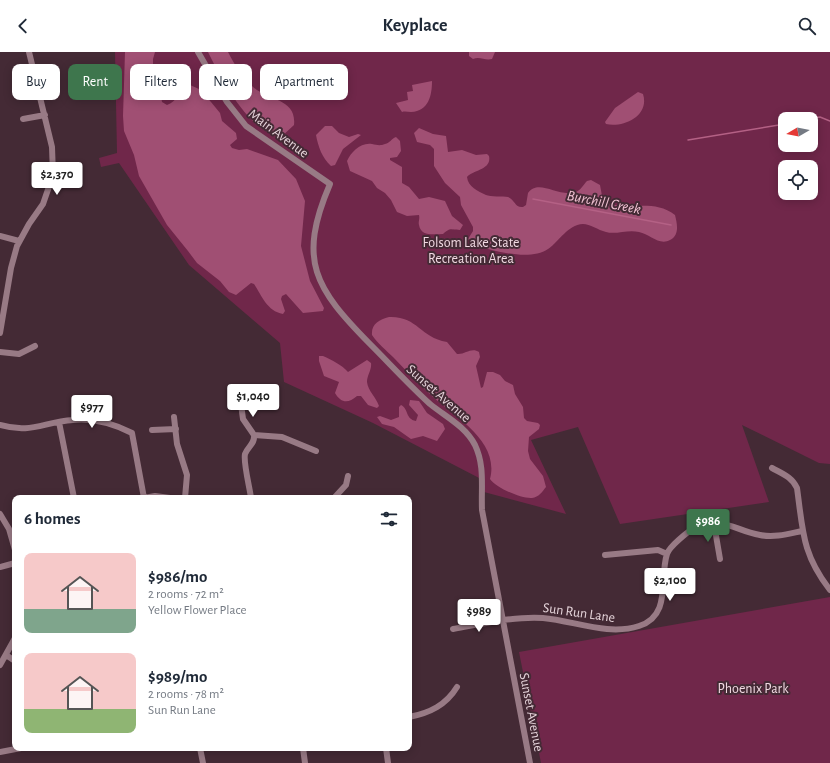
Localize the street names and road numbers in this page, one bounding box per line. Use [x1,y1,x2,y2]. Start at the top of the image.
street label: Main Avenue [246,107,311,161]
street label: Sunset Avenue [404,362,473,425]
street label: Sun Run Lane [542,601,616,625]
street label: Sunset Avenue [517,672,546,753]

